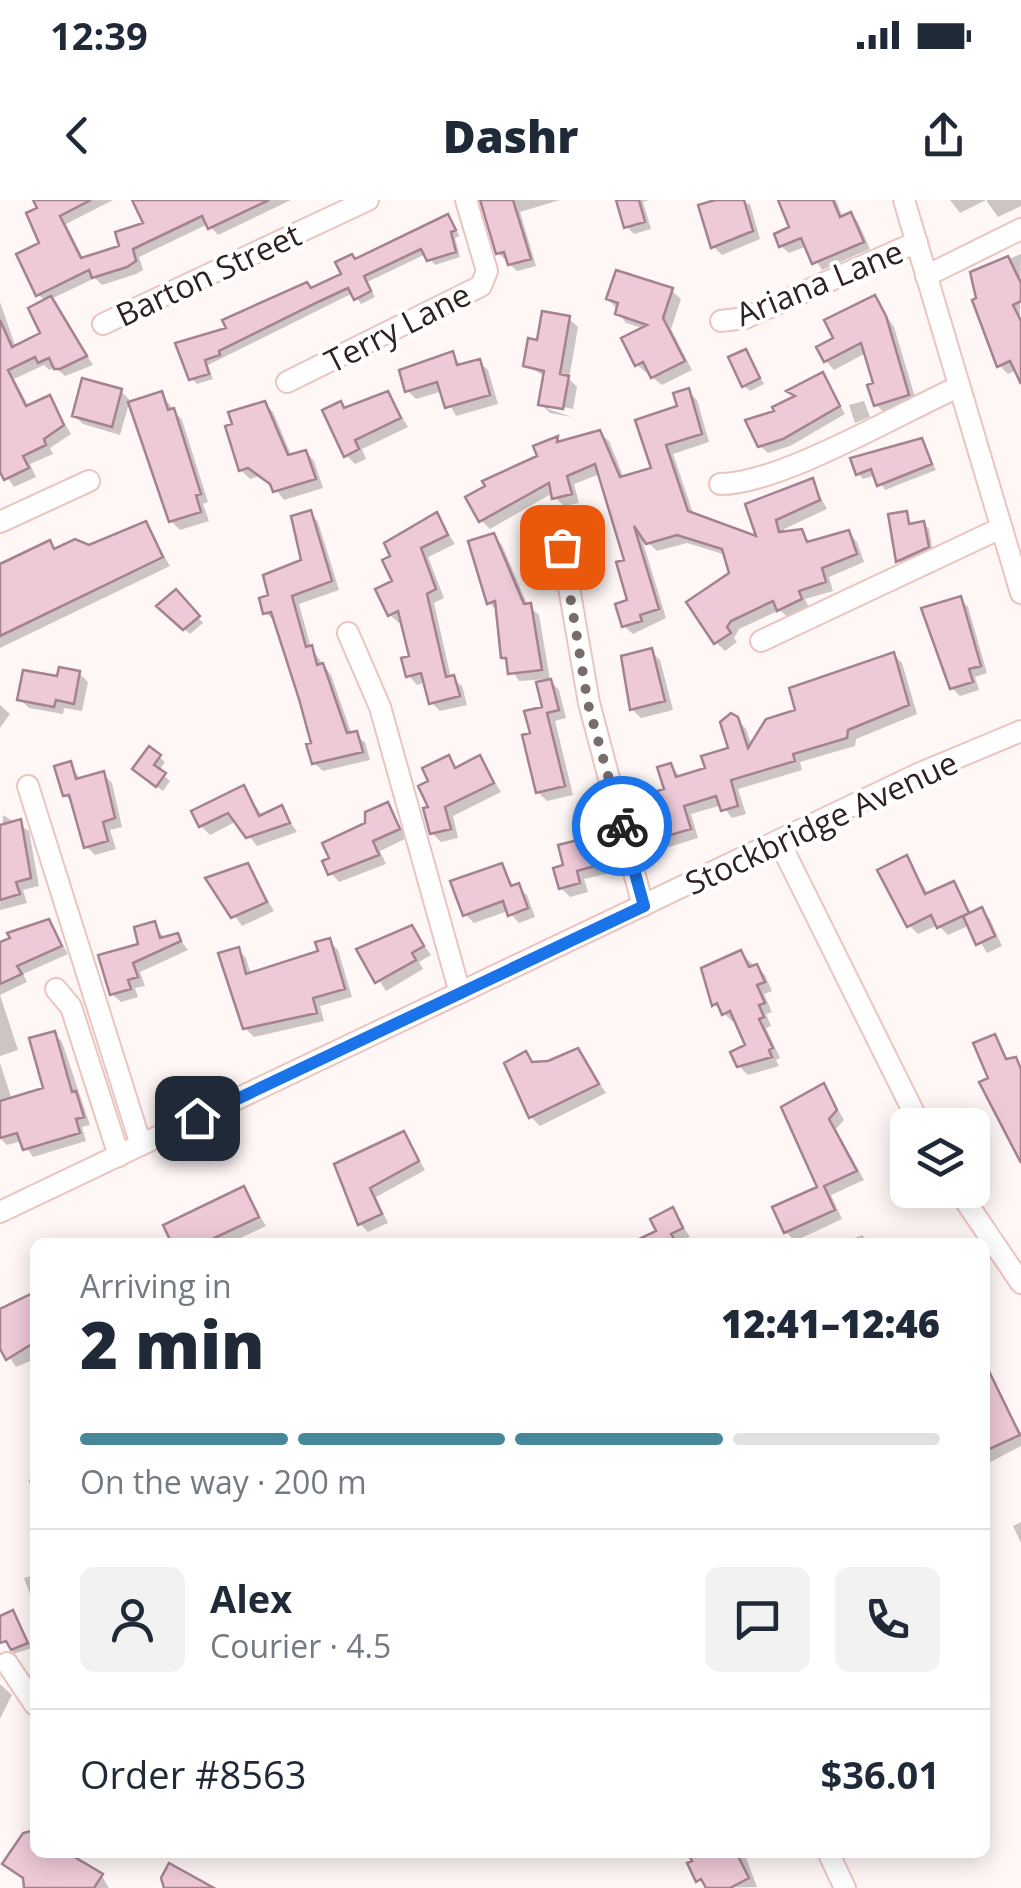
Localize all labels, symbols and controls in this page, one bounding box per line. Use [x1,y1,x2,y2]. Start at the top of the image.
text: 12:39 [50,9,148,61]
text: Dashr [443,105,578,166]
icon: back [50,108,105,163]
icon: share [916,108,971,163]
street label: Barton Street [109,212,307,336]
street label: Ariana Lane [729,229,909,335]
street label: Terry Lane [317,272,477,382]
pin [520,505,605,590]
icon: bag [535,520,590,575]
street label: Stockbridge Avenue [678,740,964,904]
courier [572,776,672,876]
icon: bike [595,799,650,854]
pin [155,1076,240,1161]
icon: home [170,1091,225,1146]
map controls [890,1108,990,1208]
button: layers [890,1108,990,1208]
text: Arriving in [80,1264,232,1307]
text: 12:41–12:46 [721,1297,940,1349]
text: 2 min [80,1300,265,1388]
text: On the way · 200 m [80,1460,367,1503]
button: person [80,1567,185,1672]
button: chat [705,1567,810,1672]
button: phone [835,1567,940,1672]
text: Alex [210,1572,292,1624]
text: Courier · 4.5 [210,1624,391,1667]
text: Order #8563 [80,1748,307,1800]
text: $36.01 [821,1748,940,1800]

